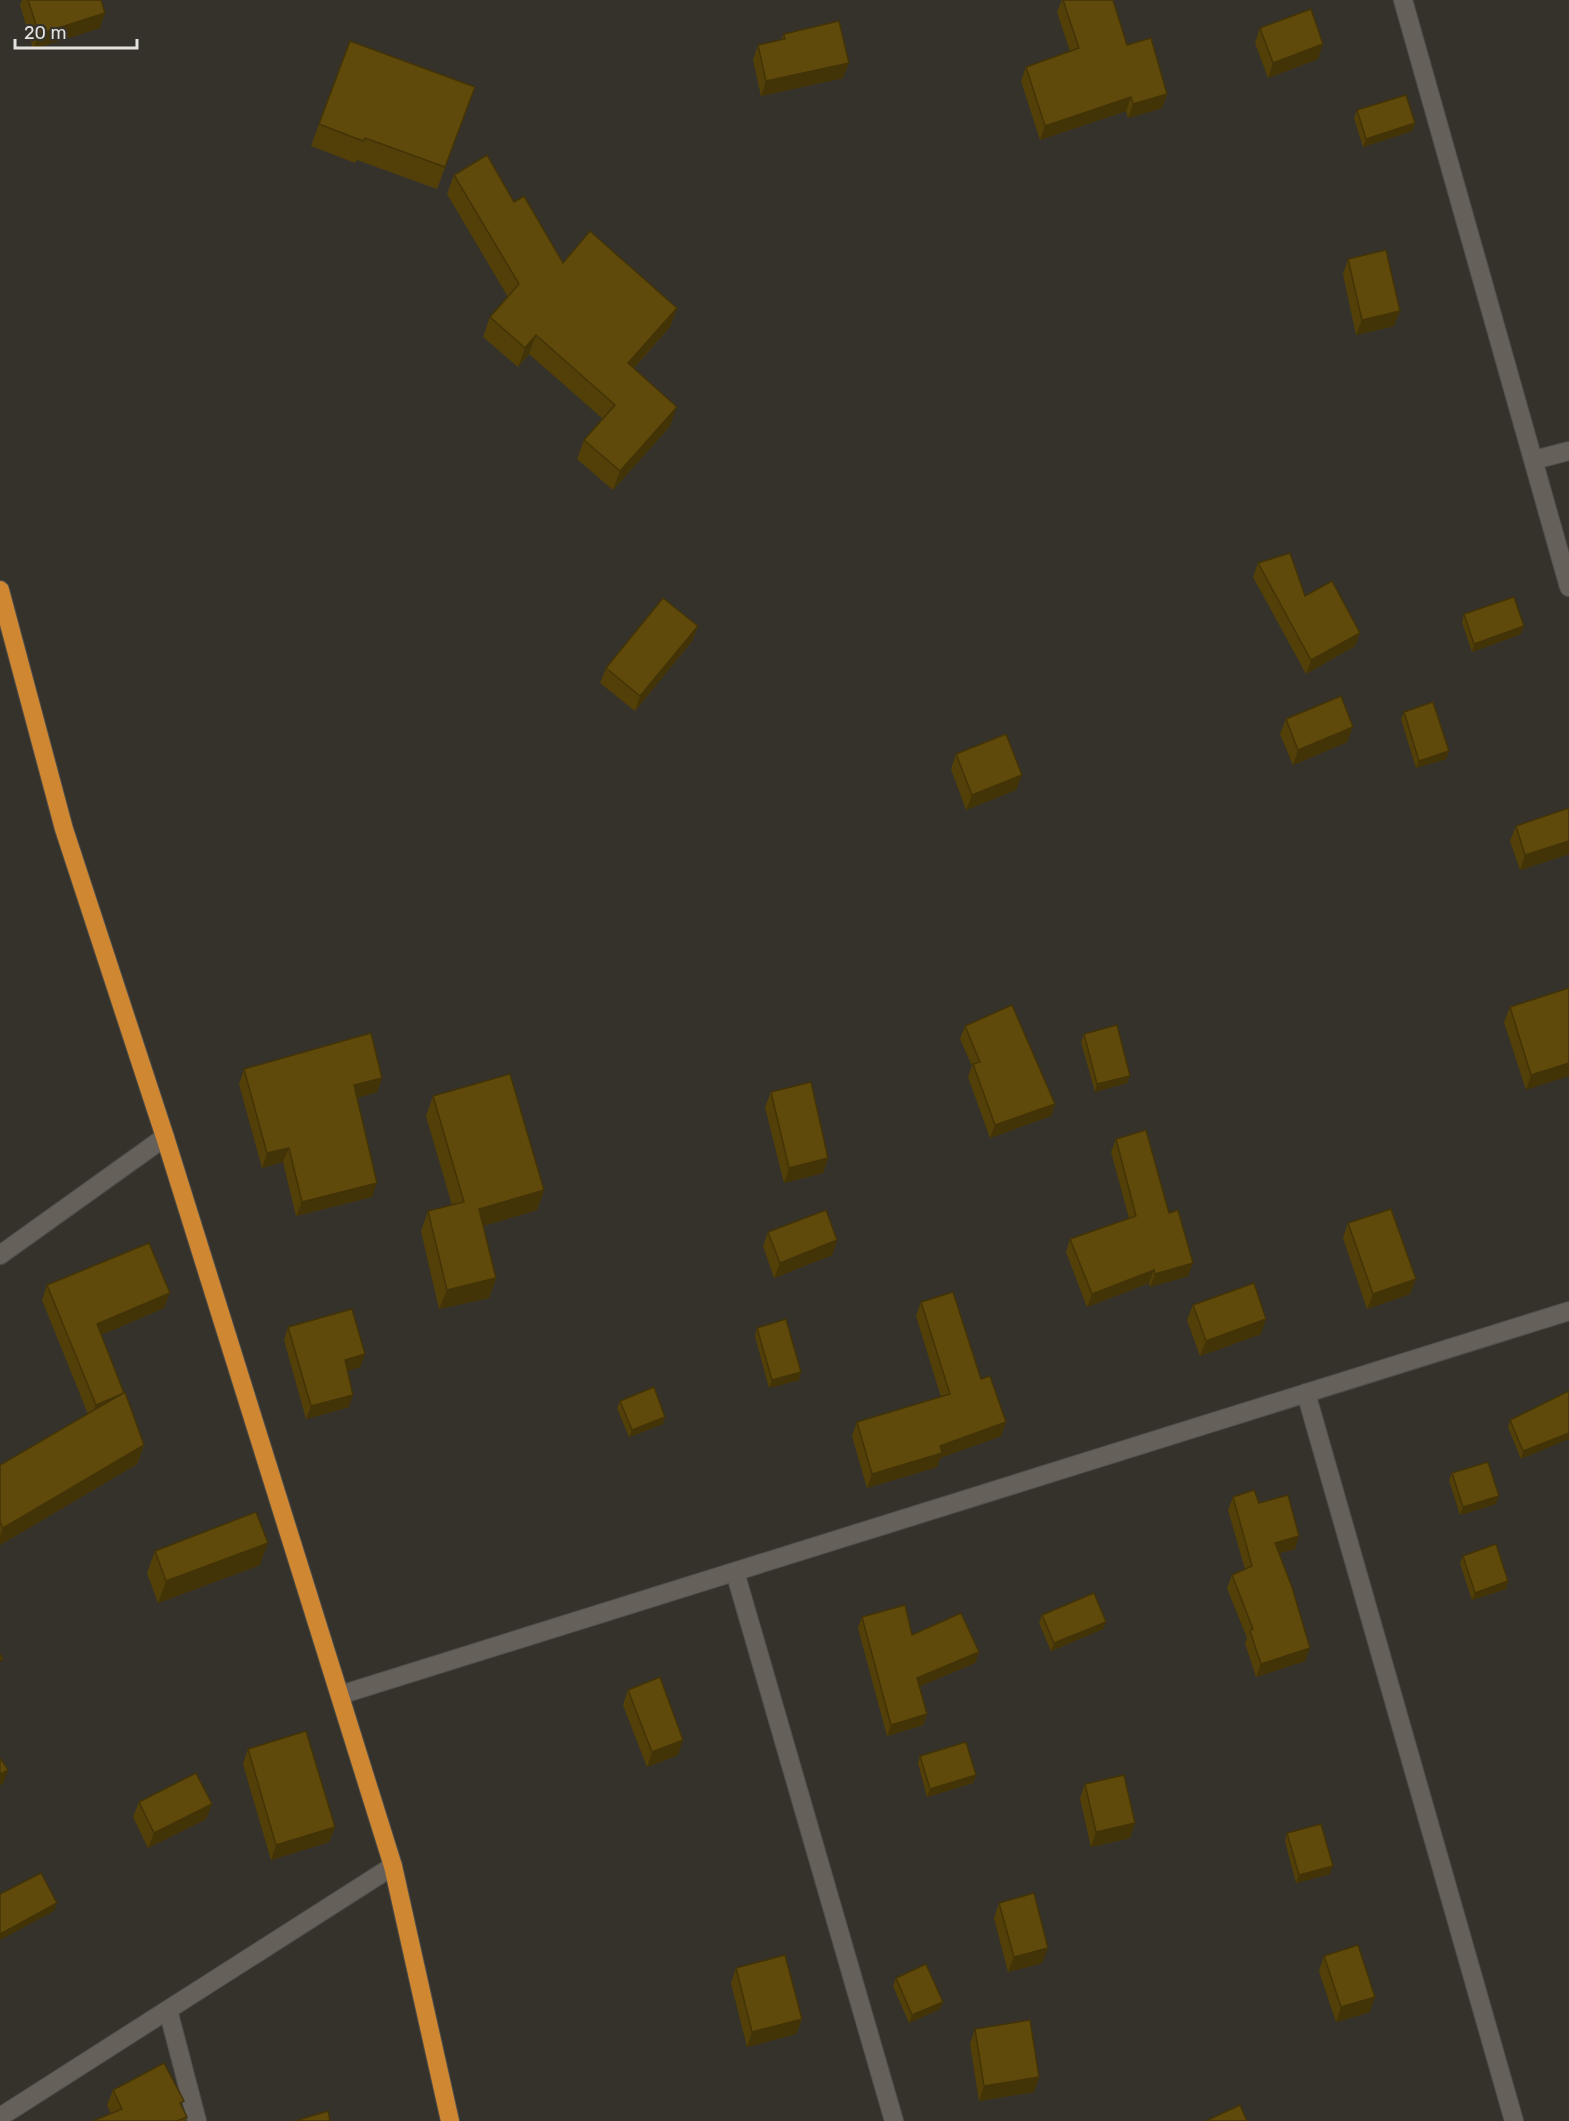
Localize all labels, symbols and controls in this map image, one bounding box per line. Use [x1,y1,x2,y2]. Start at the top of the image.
scale bar [15,12,136,50]
text: 20 m [24,22,66,44]

